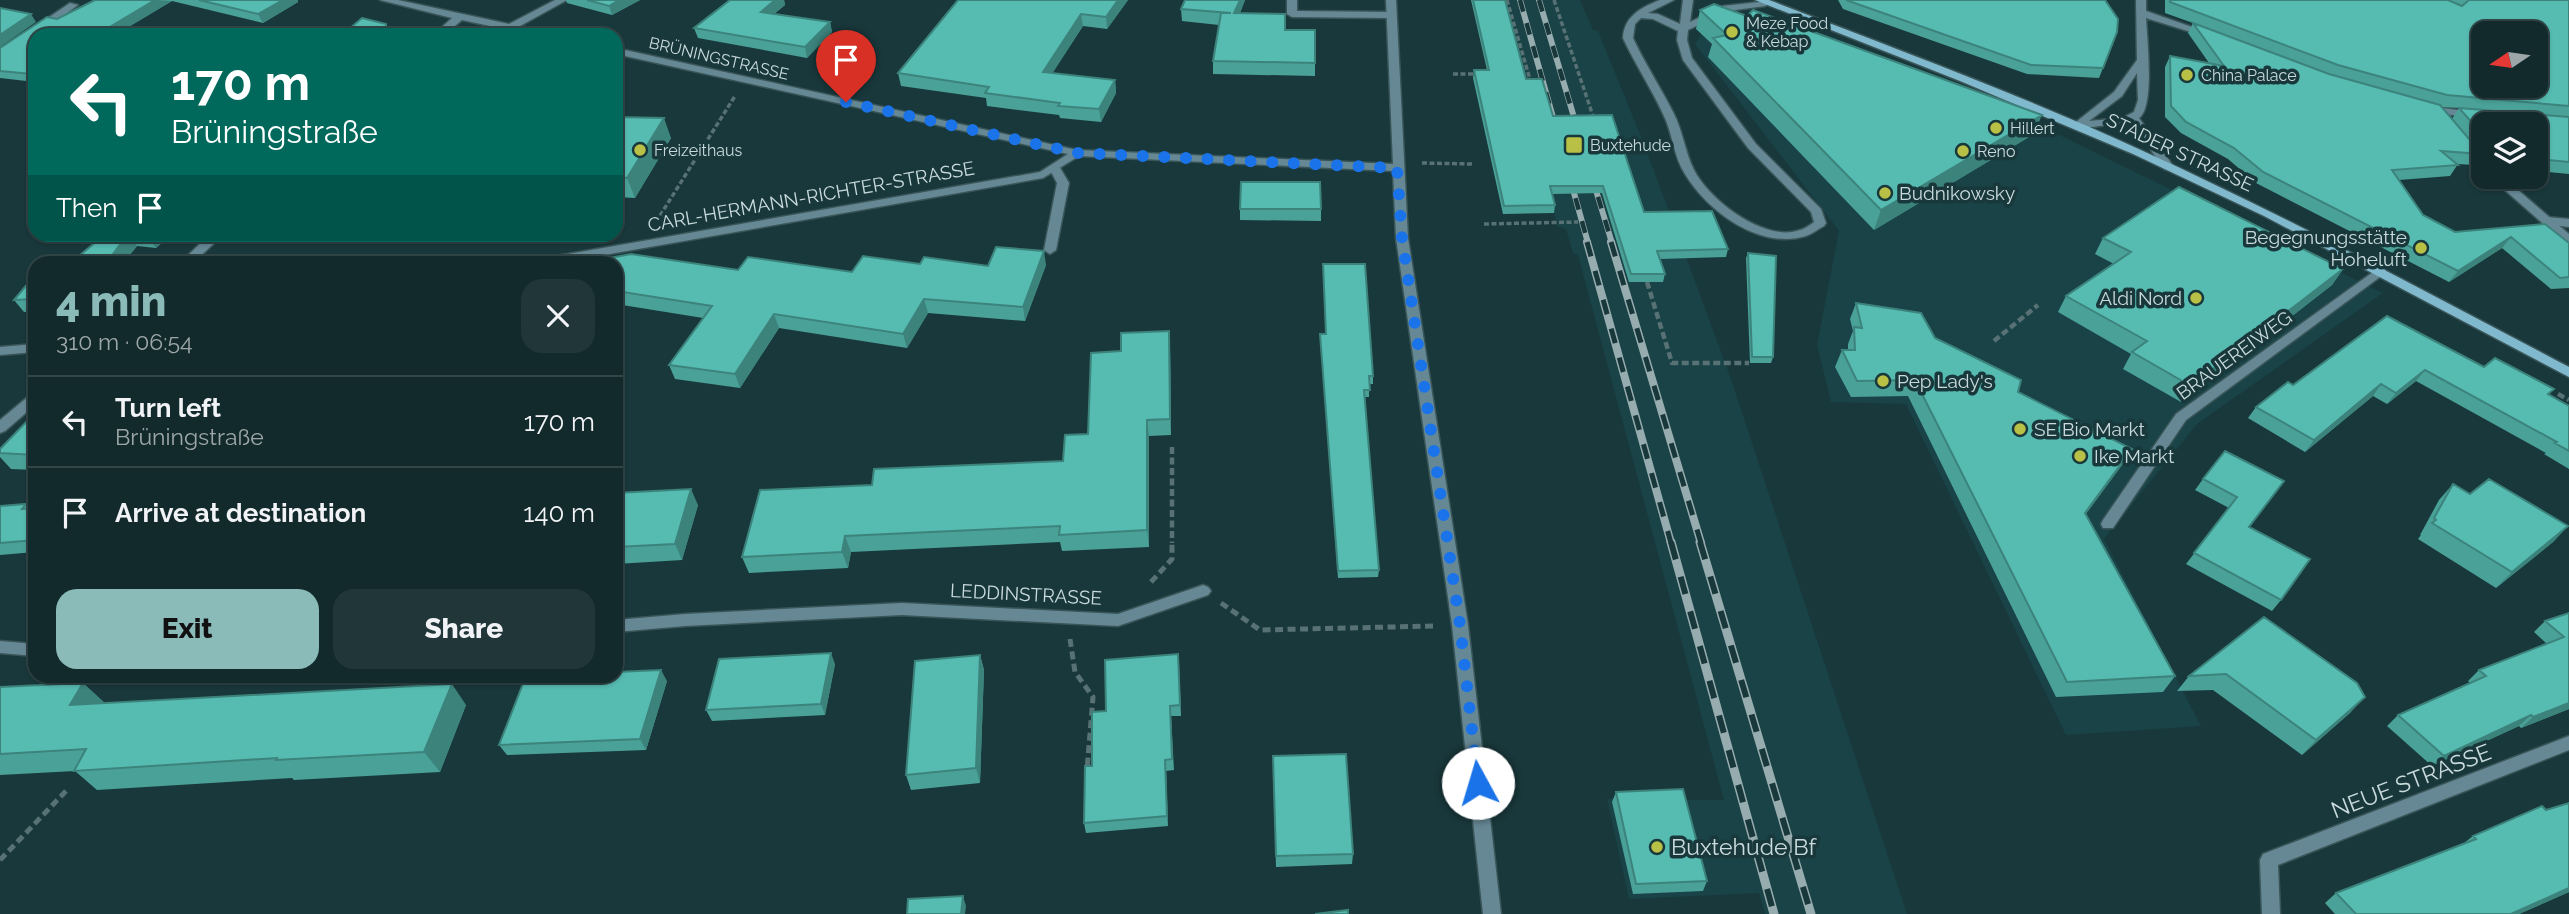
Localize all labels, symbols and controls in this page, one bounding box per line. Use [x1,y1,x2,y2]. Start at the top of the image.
place label: Meze Food & Kebap [1746,14,1828,51]
north arrow [2471,21,2548,98]
map controls [2471,21,2548,189]
marker: Meze Food & Kebap [1724,24,1740,40]
pin [816,30,876,102]
street label: BRÜNINGSTRASSE [647,32,791,84]
icon: arrive [827,41,865,79]
text: 170 m [171,54,310,111]
icon: left [56,56,147,147]
place label: China Palace [2201,66,2297,85]
marker: China Palace [2179,67,2195,83]
street label: STADER STRASSE [2103,108,2257,196]
button: layers [2471,112,2548,189]
text: Brüningstraße [171,113,378,150]
place label: Hillert [2010,119,2055,138]
marker: Hillert [1988,120,2004,136]
marker: Buxtehude [1564,135,1584,155]
place label: Buxtehude [1590,136,1671,155]
place label: Freizeithaus [654,141,743,160]
marker: Freizeithaus [632,142,648,158]
place label: Reno [1977,142,2015,161]
marker: Reno [1955,143,1971,159]
street label: CARL-HERMANN-RICHTER-STRASSE [646,156,976,236]
place label: Budnikowsky [1899,182,2015,204]
marker: Budnikowsky [1877,185,1893,201]
icon: arrive [131,189,169,227]
text: Then [56,193,117,223]
place label: Begegnungsstätte Hoheluft [2245,226,2408,270]
marker: Begegnungsstätte Hoheluft [2413,240,2429,256]
text: 4 min [56,277,166,326]
button: close [521,279,595,353]
place label: Aldi Nord [2099,287,2182,309]
marker: Aldi Nord [2188,290,2204,306]
street label: BRAUEREIWEG [2172,306,2296,404]
text: 310 m · 06:54 [56,328,193,355]
place label: Pep Lady's [1897,370,1993,392]
marker: Pep Lady's [1875,373,1891,389]
text: Turn left [115,393,221,423]
icon: left [56,403,94,441]
text: 170 m [524,407,595,437]
place label: SE Bio Markt [2034,418,2146,440]
marker: SE Bio Markt [2012,421,2028,437]
text: Brüningstraße [115,423,264,450]
place label: Ike Markt [2094,445,2175,467]
marker: Ike Markt [2072,448,2088,464]
icon: arrive [56,494,94,532]
text: Arrive at destination [115,498,366,528]
text: 140 m [523,498,595,528]
street label: LEDDINSTRASSE [950,579,1102,609]
button: Exit [56,589,319,669]
button: Share [333,589,595,669]
street label: NEUE STRASSE [2327,738,2495,823]
position arrow [1441,746,1515,820]
place label: Buxtehude Bf [1671,833,1818,860]
marker: Buxtehude Bf [1649,839,1665,855]

